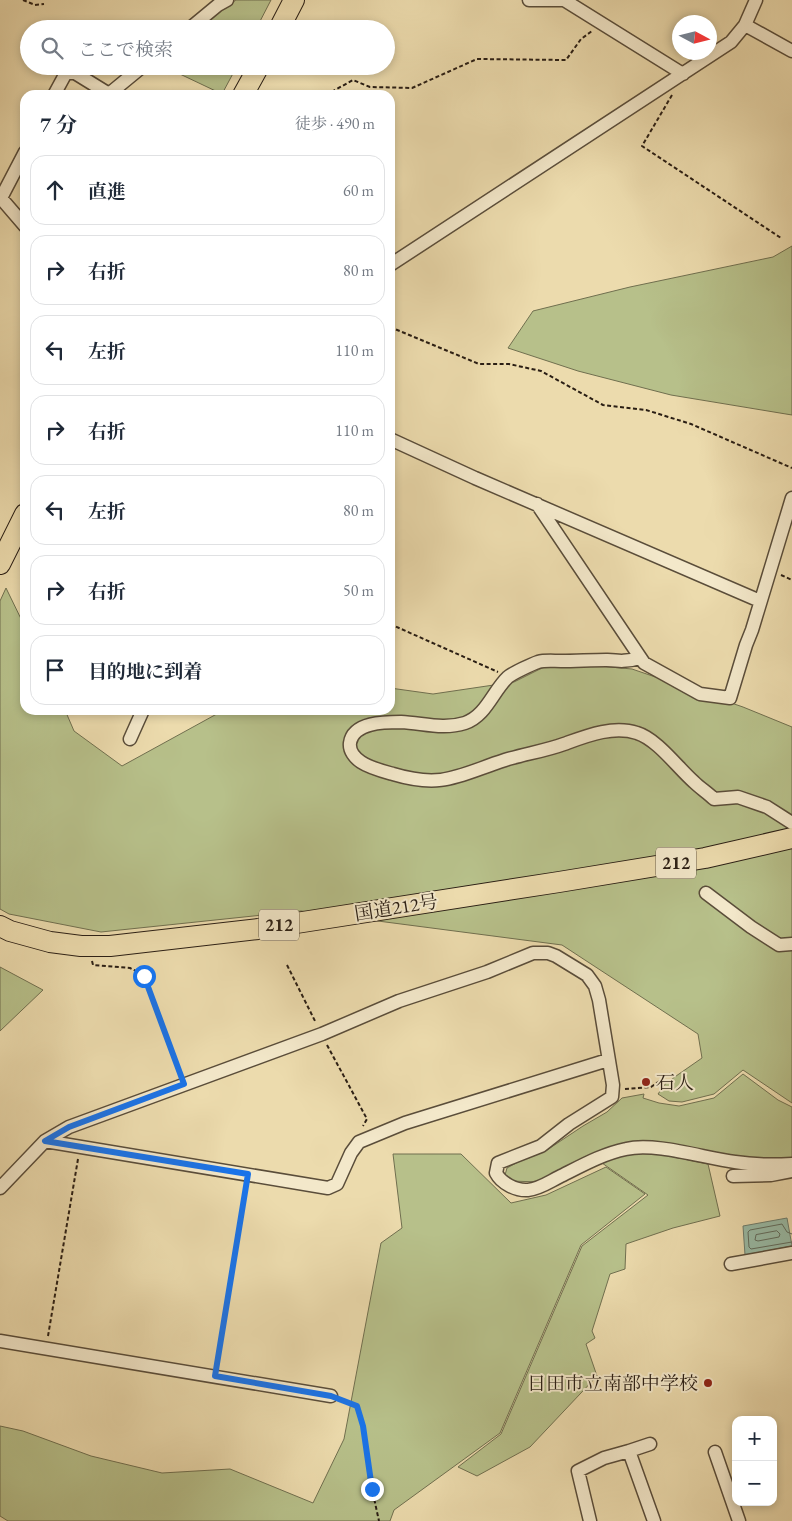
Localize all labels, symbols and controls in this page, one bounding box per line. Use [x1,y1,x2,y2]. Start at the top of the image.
north arrow [672,15,717,60]
search box [20,20,395,75]
icon: search [38,34,66,62]
text: ここで検索 [78,37,173,62]
text: 7 分 [40,111,77,138]
text: 徒歩 · 490 m [295,113,375,134]
icon: ahead [41,176,69,204]
text: 直進 [88,179,126,204]
text: 60 m [343,180,374,201]
icon: right [41,256,69,284]
text: 右折 [88,259,126,284]
text: 80 m [343,260,374,281]
icon: left [41,336,69,364]
text: 左折 [88,339,126,364]
text: 110 m [335,340,374,361]
icon: right [41,416,69,444]
text: 右折 [88,419,126,444]
text: 110 m [335,420,374,441]
icon: left [41,496,69,524]
text: 左折 [88,499,126,524]
text: 80 m [343,500,374,521]
icon: right [41,576,69,604]
text: 右折 [88,579,126,604]
text: 50 m [343,580,374,601]
icon: arrive [41,656,69,684]
text: 目的地に到着 [88,659,202,684]
road number: 212 [656,848,696,878]
street label: 国道212号 [352,889,440,926]
road number: 212 [259,910,299,940]
route start [133,965,156,988]
place label: 石人 [656,1070,694,1095]
marker: 石人 [640,1076,652,1088]
place label: 日田市立南部中学校 [527,1371,698,1396]
marker: 日田市立南部中学校 [702,1377,714,1389]
map controls [732,1416,777,1506]
button: + [732,1416,777,1461]
button: − [732,1461,777,1506]
route end [361,1478,384,1501]

